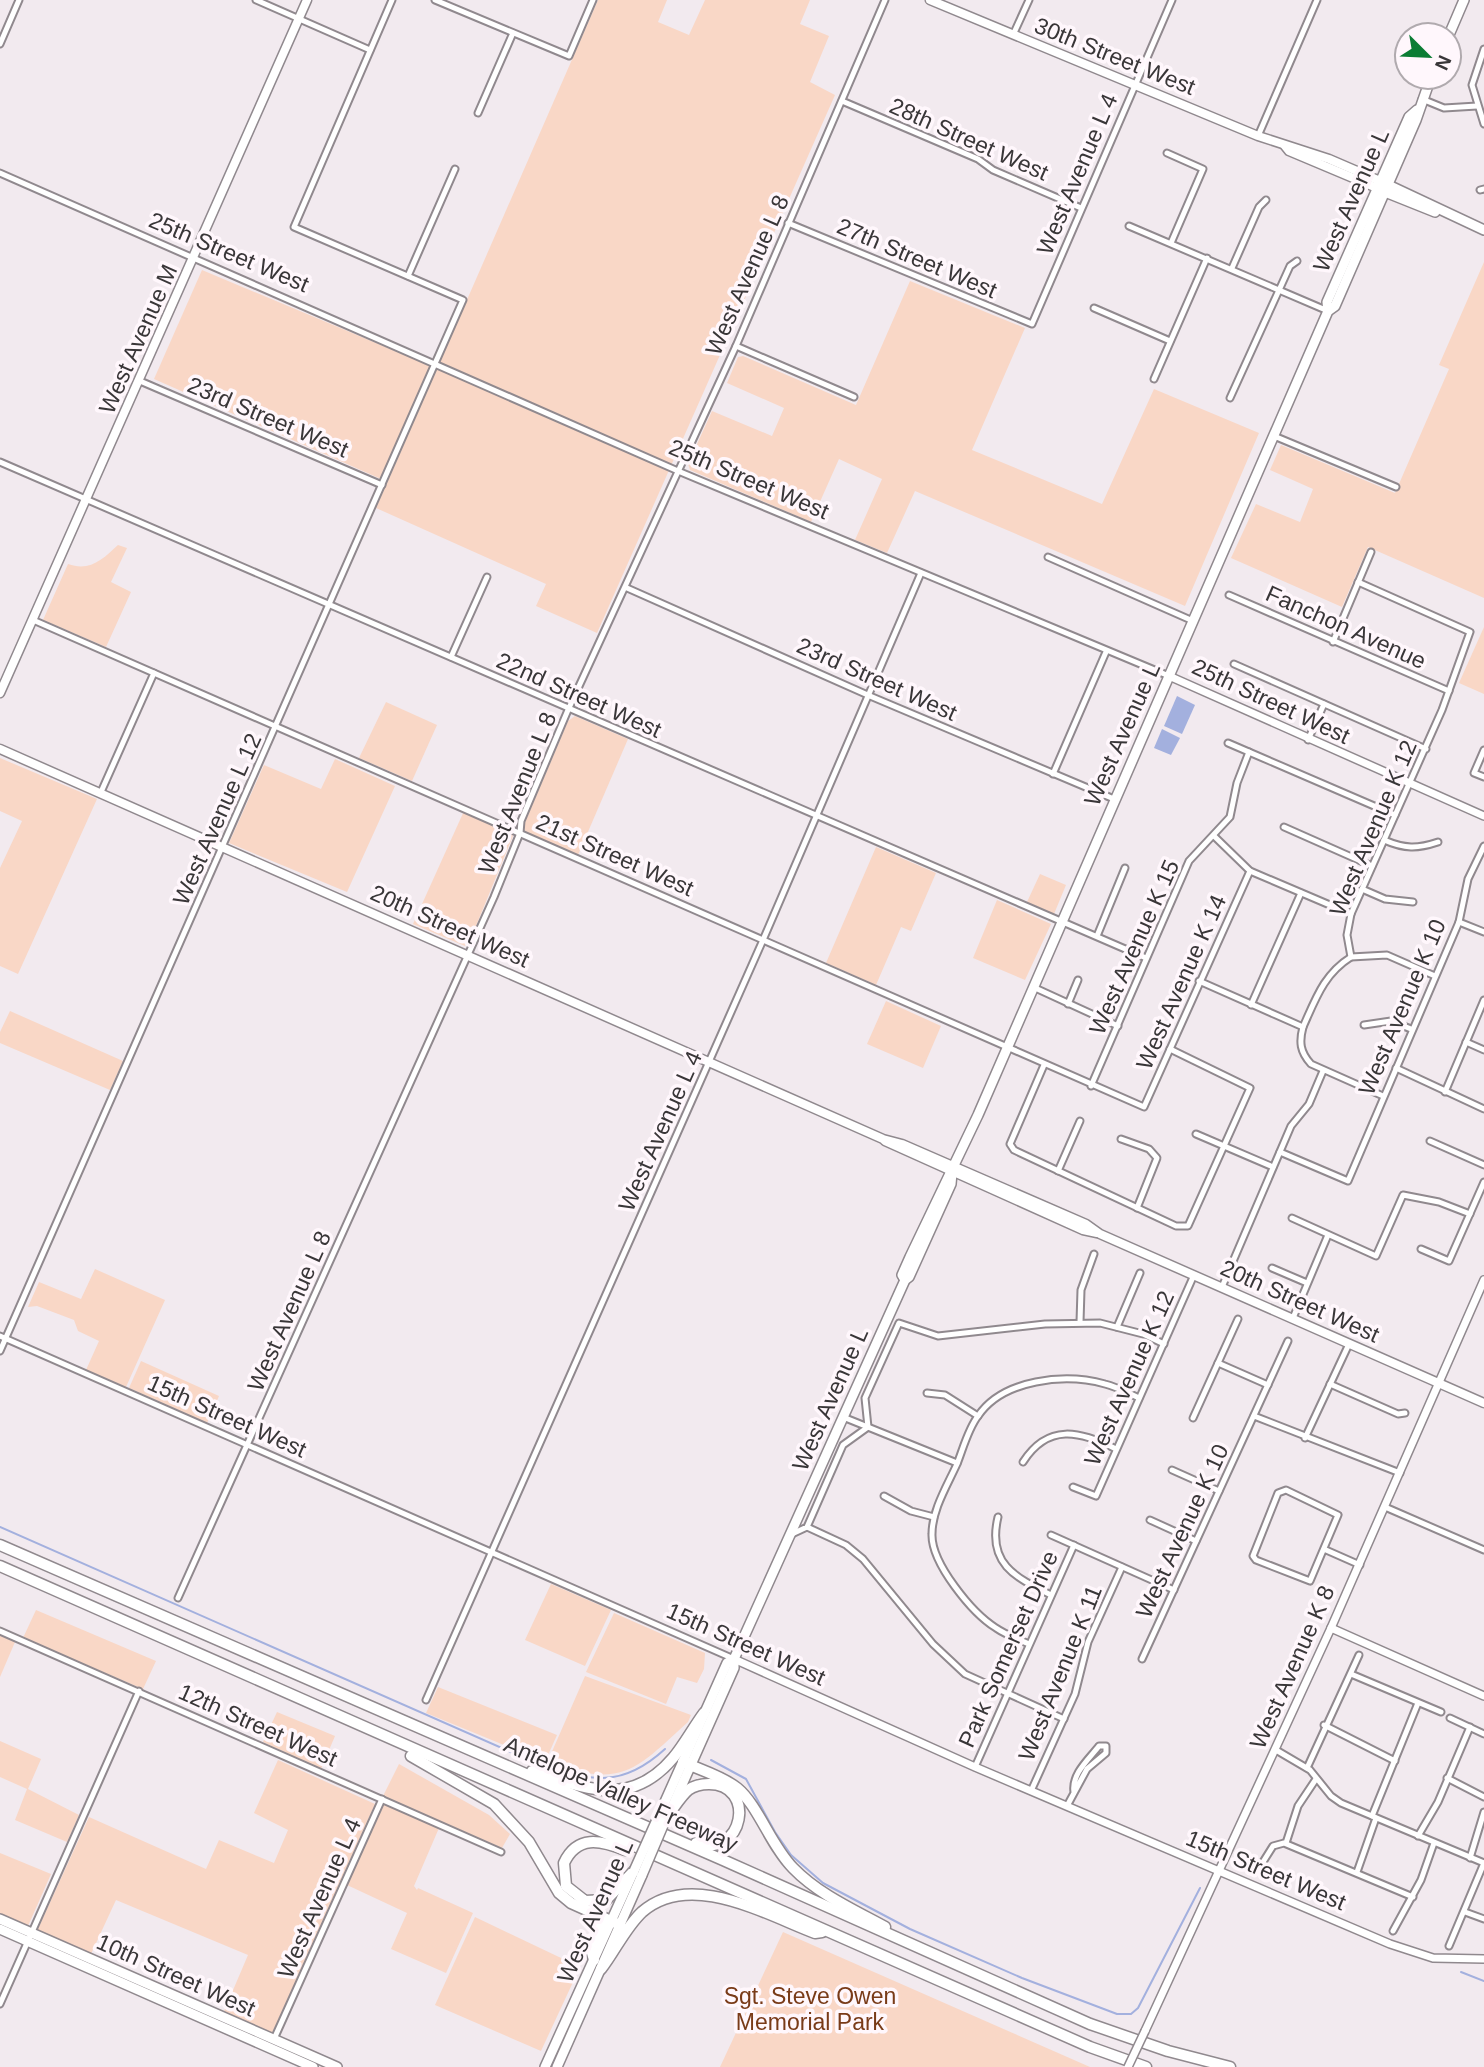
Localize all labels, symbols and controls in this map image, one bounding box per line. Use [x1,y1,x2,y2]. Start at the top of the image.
street label: 30th Street West [1031,12,1200,100]
north arrow [1393,21,1463,91]
text: N [1431,52,1455,73]
street label: West Avenue L 4 [1031,89,1123,258]
street label: 28th Street West [886,92,1053,186]
street label: West Avenue L [1308,124,1394,276]
street label: West Avenue L 8 [700,191,794,359]
street label: 25th Street West [145,207,313,298]
street label: 27th Street West [833,213,1001,304]
street label: West Avenue M [94,261,182,417]
street label: 23rd Street West [184,371,353,463]
street label: 25th Street West [665,434,833,525]
street label: Fanchon Avenue [1262,580,1430,674]
street label: 23rd Street West [793,632,961,726]
street label: 22nd Street West [493,647,666,743]
street label: 25th Street West [1188,653,1354,749]
street label: West Avenue L [1079,658,1165,810]
street label: West Avenue L 8 [473,708,561,878]
street label: West Avenue L 12 [168,729,266,909]
street label: West Avenue K 12 [1324,736,1422,920]
street label: 21st Street West [532,809,698,902]
street label: West Avenue K 15 [1084,856,1184,1038]
street label: 20th Street West [367,879,534,973]
street label: West Avenue K 14 [1131,890,1231,1073]
street label: West Avenue K 10 [1353,915,1451,1099]
street label: West Avenue L 4 [613,1047,707,1215]
street label: West Avenue L 8 [242,1227,336,1395]
street label: 20th Street West [1217,1254,1384,1348]
street label: West Avenue K 12 [1079,1287,1179,1469]
street label: West Avenue L [787,1323,873,1475]
street label: 15th Street West [144,1369,311,1463]
street label: West Avenue K 10 [1130,1440,1234,1622]
street label: Park Somerset Drive [953,1547,1063,1751]
street label: West Avenue K 8 [1244,1581,1340,1753]
street label: West Avenue K 11 [1013,1582,1107,1764]
street label: 15th Street West [663,1597,830,1691]
street label: 12th Street West [175,1678,342,1772]
street label: Antelope Valley Freeway [500,1731,742,1857]
street label: West Avenue L 4 [272,1814,366,1982]
street label: 15th Street West [1182,1825,1350,1916]
street label: West Avenue L [552,1835,638,1987]
street label: 10th Street West [93,1928,260,2022]
park label: Sgt. Steve Owen Memorial Park [724,1983,896,2035]

